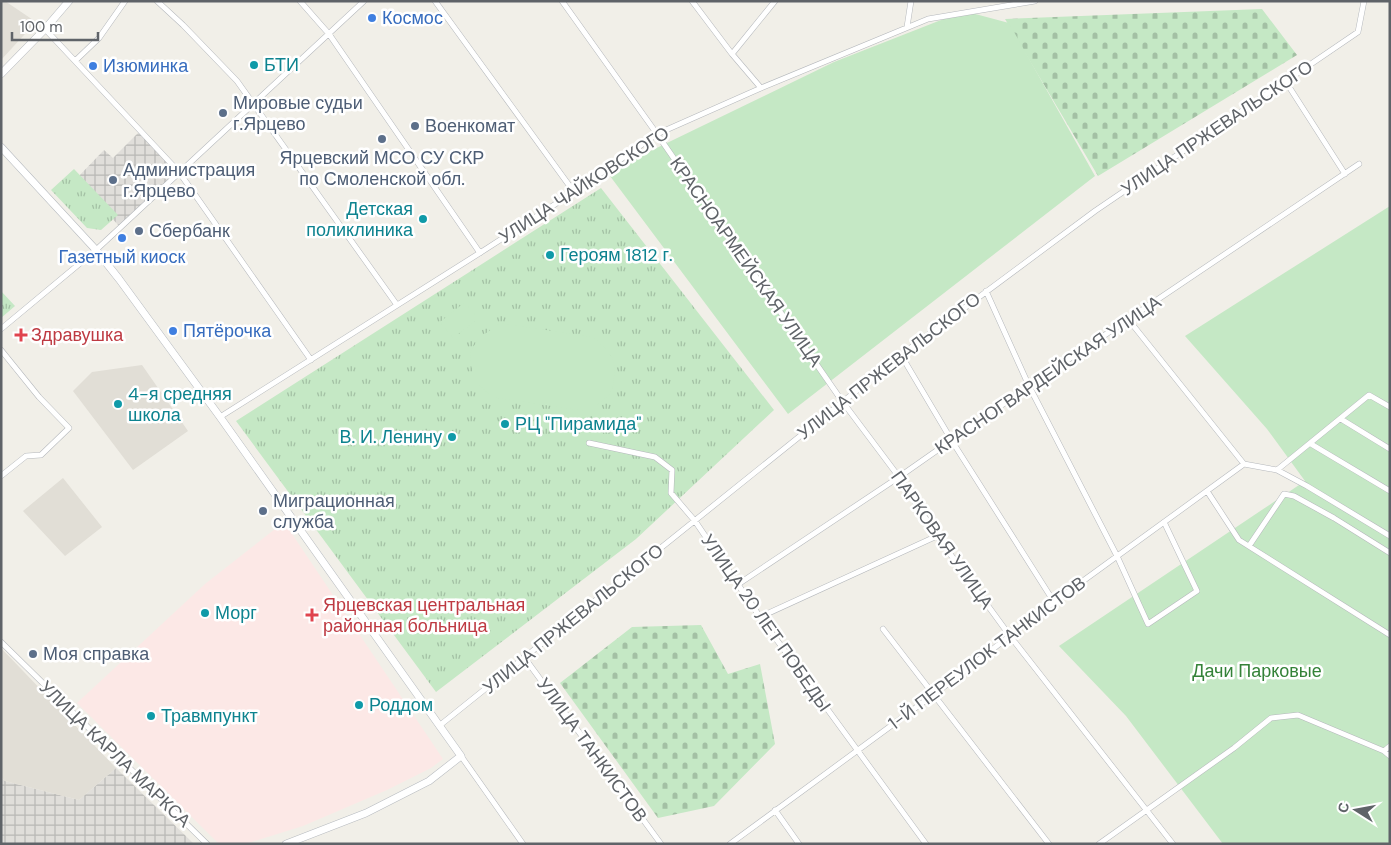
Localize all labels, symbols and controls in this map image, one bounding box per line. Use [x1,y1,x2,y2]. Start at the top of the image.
place label: Космос [382,6,443,30]
scale bar [12,10,99,42]
marker: Космос [366,12,378,24]
text: 100 m [20,17,63,37]
place label: БТИ [264,53,299,77]
place label: Изюминка [103,54,189,78]
street label: УЛИЦА ПРЖЕВАЛЬСКОГО [1117,55,1317,201]
marker: БТИ [248,59,260,71]
marker: Изюминка [87,60,99,72]
place label: Мировые судьи г.Ярцево [233,91,363,136]
marker: Мировые судьи г.Ярцево [217,107,229,119]
place label: Военкомат [425,114,515,138]
marker: Военкомат [409,120,421,132]
street label: УЛИЦА ЧАЙКОВСКОГО [494,121,674,249]
marker: Ярцевский МСО СУ СКР по Смоленской обл. [376,133,388,145]
place label: Ярцевский МСО СУ СКР по Смоленской обл. [280,146,484,191]
street label: КРАСНОАРМЕЙСКАЯ УЛИЦА [664,153,828,371]
place label: Администрация г.Ярцево [123,158,255,203]
marker: Администрация г.Ярцево [107,174,119,186]
place label: Детская поликлиника [306,197,414,242]
marker: Детская поликлиника [417,213,429,225]
place label: Сбербанк [149,219,230,243]
marker: Сбербанк [133,225,145,237]
marker: Газетный киоск [116,232,128,244]
place label: Героям 1812 г. [560,243,673,267]
place label: Газетный киоск [59,245,186,269]
marker: Героям 1812 г. [544,249,556,261]
street label: УЛИЦА ПРЖЕВАЛЬСКОГО [793,287,985,445]
street label: КРАСНОГВАРДЕЙСКАЯ УЛИЦА [930,290,1166,460]
place label: Пятёрочка [183,319,272,343]
place label: Здравушка [31,323,124,347]
marker: Пятёрочка [167,325,179,337]
marker: Здравушка [15,329,27,341]
place label: 4-я средняя школа [128,382,232,427]
marker: 4-я средняя школа [112,398,124,410]
place label: РЦ "Пирамида" [515,412,642,436]
marker: РЦ "Пирамида" [499,418,511,430]
place label: В. И. Ленину [340,425,442,449]
marker: В. И. Ленину [446,431,458,443]
street label: ПАРКОВАЯ УЛИЦА [885,466,999,614]
place label: Миграционная служба [273,489,395,534]
marker: Миграционная служба [257,505,269,517]
street label: УЛИЦА 20 ЛЕТ ПОБЕДЫ [696,530,836,716]
street label: УЛИЦА ПРЖЕВАЛЬСКОГО [478,539,668,699]
street label: 1-Й ПЕРЕУЛОК ТАНКИСТОВ [883,571,1091,735]
place label: Ярцевская центральная районная больница [323,593,525,638]
place label: Морг [215,601,257,625]
marker: Морг [199,607,211,619]
marker: Ярцевская центральная районная больница [305,608,319,622]
place label: Моя справка [43,642,150,666]
marker: Моя справка [27,648,39,660]
park label: Дачи Парковые [1192,659,1322,683]
street label: УЛИЦА ТАНКИСТОВ [531,673,653,827]
street label: УЛИЦА КАРЛА МАРКСА [34,675,196,833]
place label: Роддом [369,693,433,717]
marker: Роддом [353,699,365,711]
place label: Травмпункт [161,704,258,728]
marker: Травмпункт [145,710,157,722]
north arrow [1331,785,1381,835]
text: С [1333,801,1353,814]

